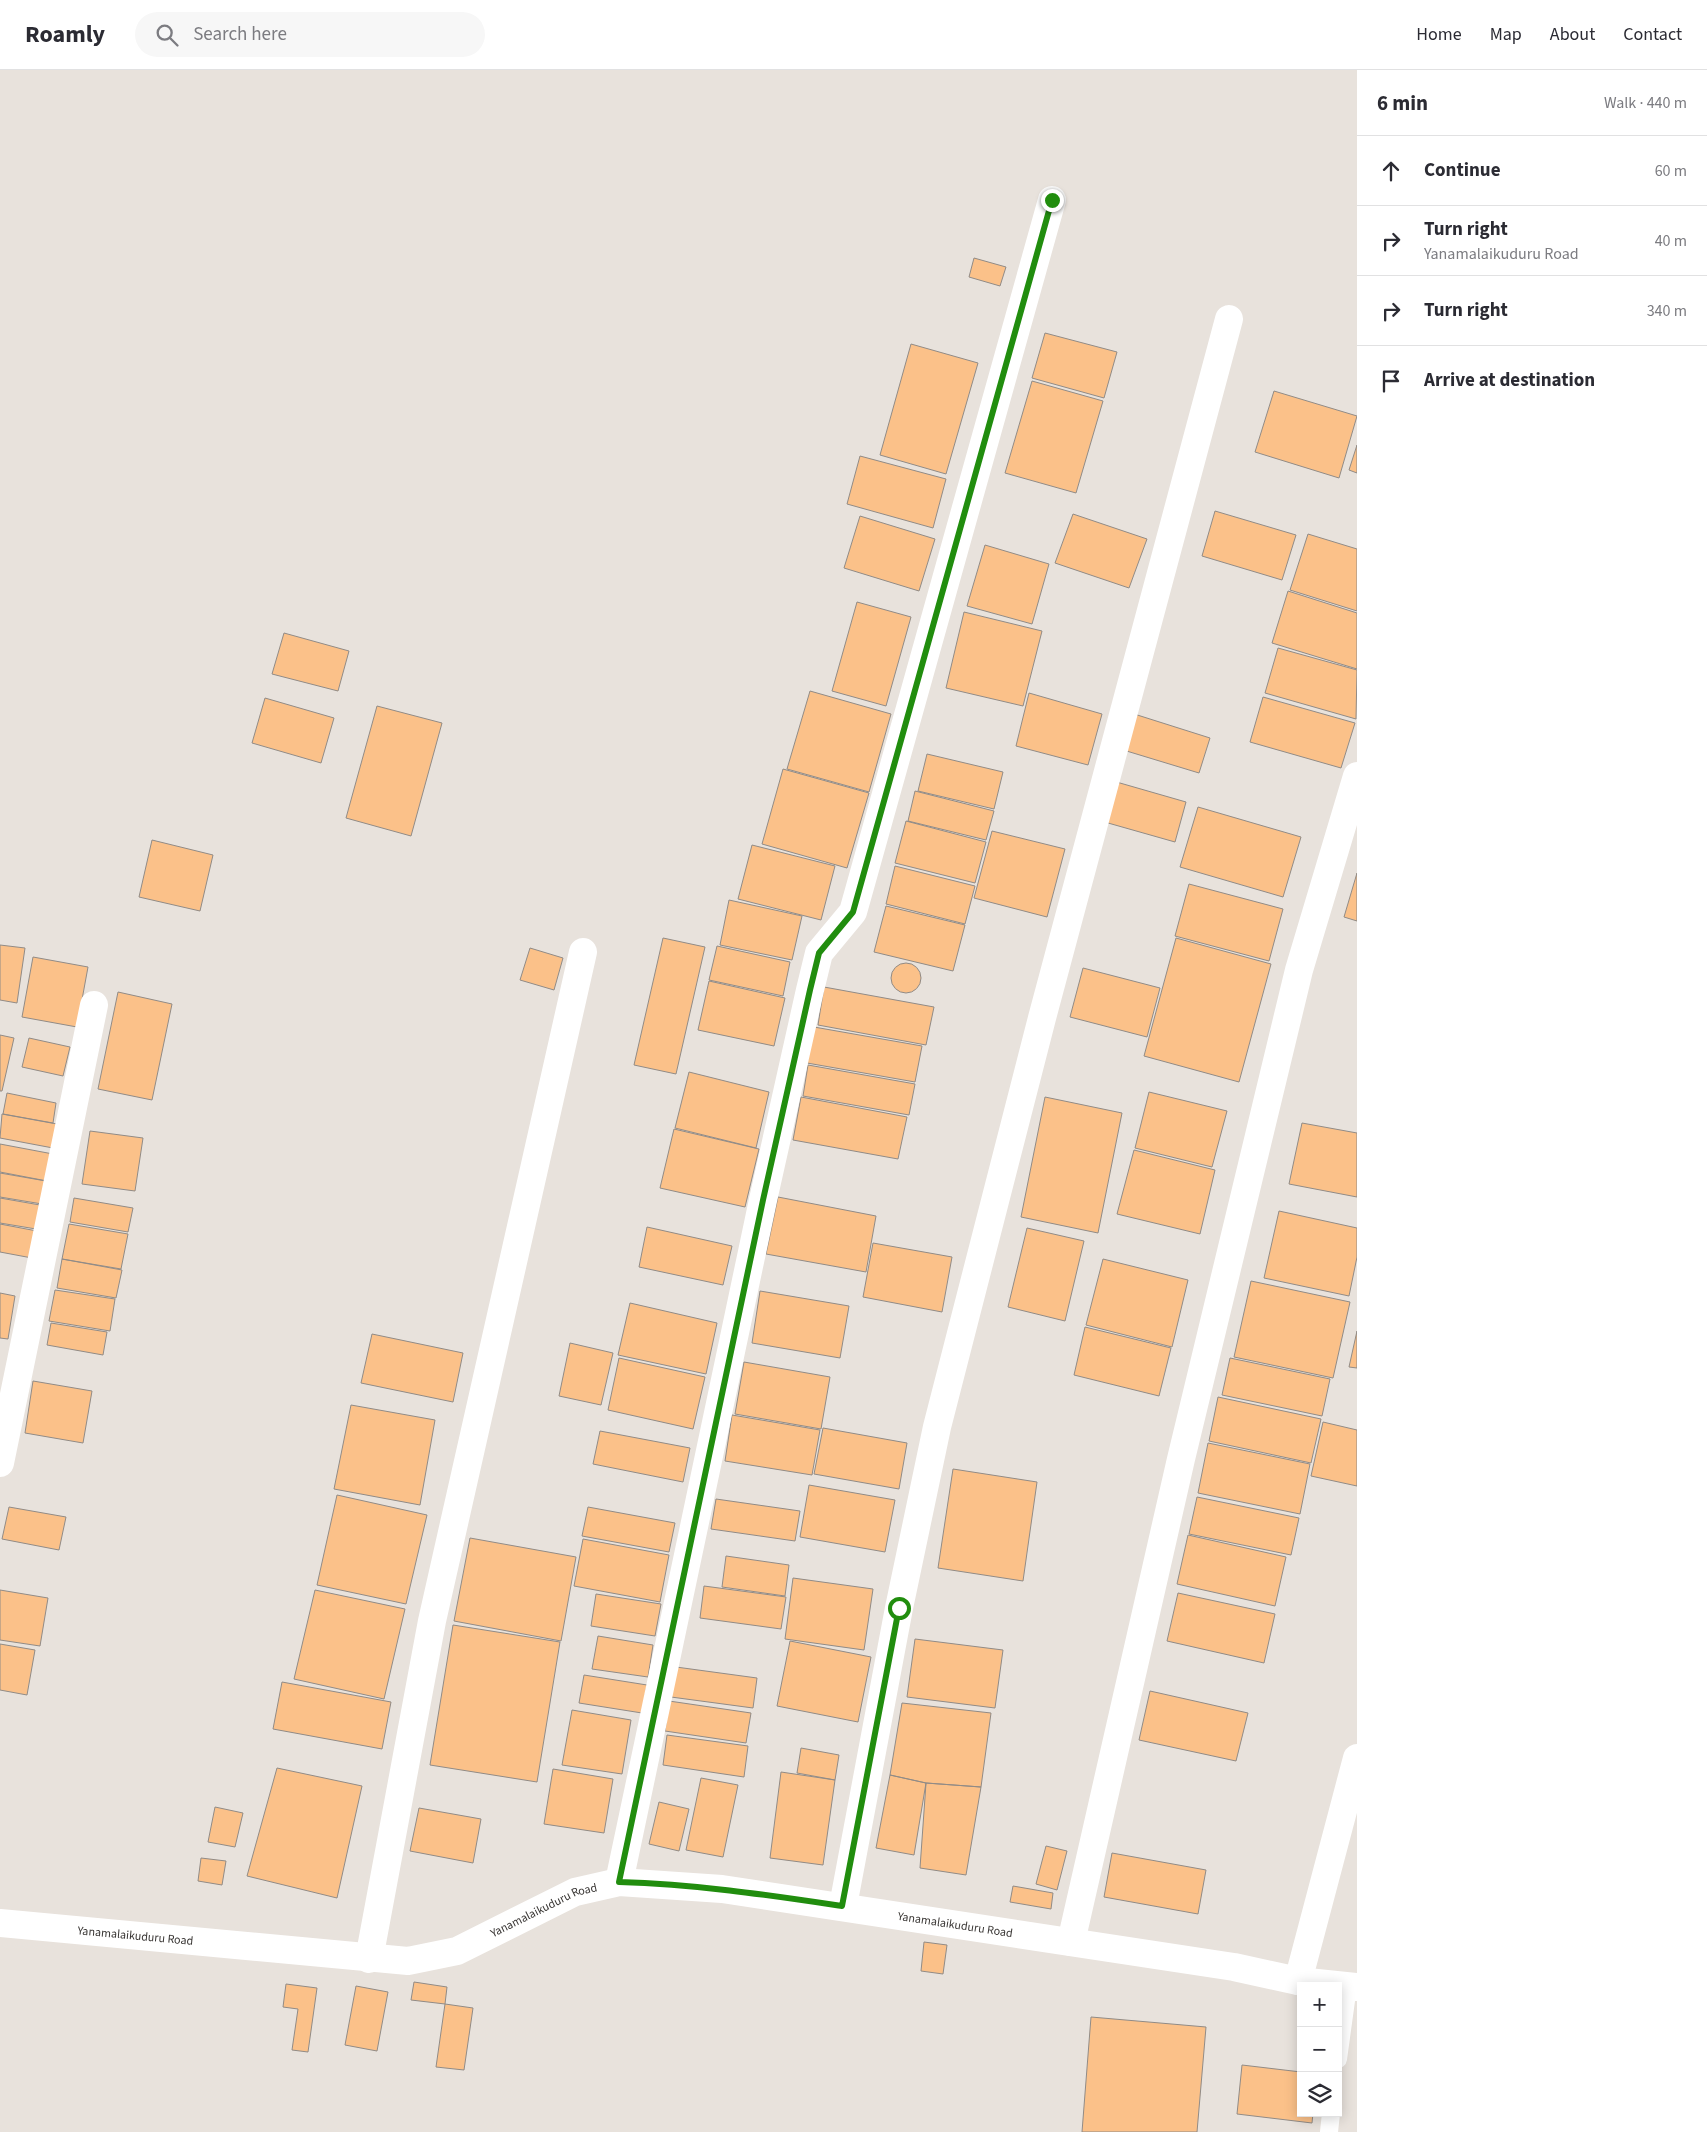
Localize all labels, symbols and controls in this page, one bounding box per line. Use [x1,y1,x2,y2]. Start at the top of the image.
search box [135,12,485,57]
text: Roamly [25,17,105,52]
icon: search [153,21,181,49]
text: Search here [193,21,287,48]
text: Home [1416,22,1462,47]
text: Map [1490,22,1522,47]
text: About [1550,22,1595,47]
text: Contact [1623,22,1682,47]
text: 6 min [1377,88,1428,118]
text: Walk · 440 m [1604,92,1687,114]
icon: ahead [1377,157,1405,185]
text: Continue [1424,157,1501,184]
text: 60 m [1655,160,1687,182]
route end [1041,189,1064,212]
text: Turn right [1424,216,1508,243]
icon: right [1377,227,1405,255]
text: 40 m [1655,230,1687,252]
text: Yanamalaikuduru Road [1424,243,1579,265]
icon: right [1377,297,1405,325]
text: Turn right [1424,297,1508,324]
text: 340 m [1647,300,1687,322]
icon: arrive [1377,367,1405,395]
text: Arrive at destination [1424,367,1595,394]
route start [888,1597,911,1620]
street label: Yanamalaikuduru Road [487,1879,599,1942]
street label: Yanamalaikuduru Road [896,1908,1014,1942]
street label: Yanamalaikuduru Road [76,1922,194,1950]
map controls [1297,1982,1342,2117]
button: + [1297,1982,1342,2027]
button: − [1297,2027,1342,2072]
button: layers [1297,2072,1342,2117]

